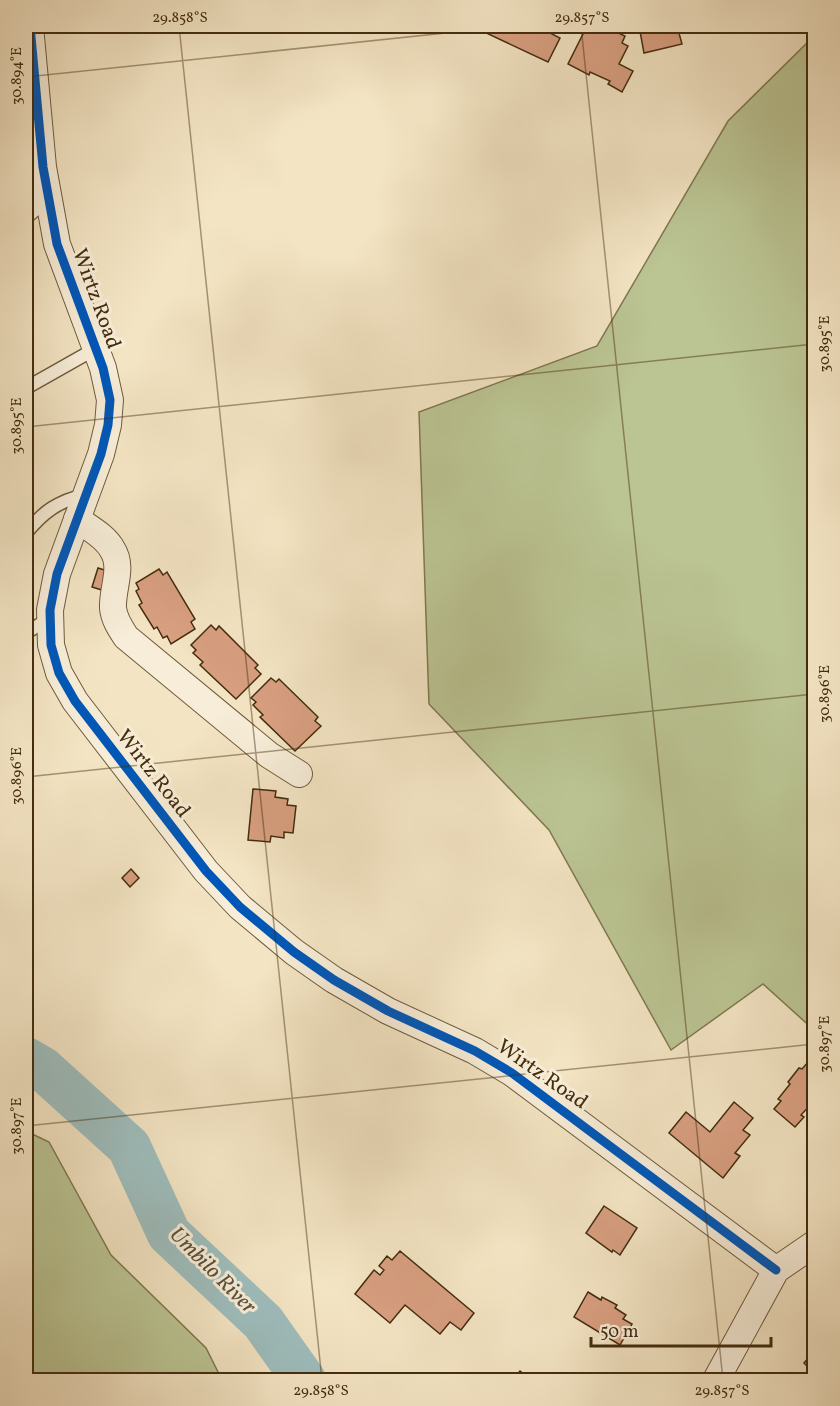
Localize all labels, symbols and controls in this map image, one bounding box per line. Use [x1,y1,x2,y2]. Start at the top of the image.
text: 29.858°S [152,8,208,29]
text: 29.857°S [554,8,610,29]
text: 30.894°E [7,47,28,105]
street label: Wirtz Road [64,245,128,353]
text: 30.895°E [815,315,836,373]
text: 30.895°E [7,397,28,455]
text: 30.896°E [815,665,836,723]
street label: Wirtz Road [109,724,197,824]
text: 30.896°E [7,747,28,805]
text: 30.897°E [815,1015,836,1073]
street label: Wirtz Road [491,1033,593,1117]
text: 30.897°E [7,1097,28,1155]
water label: Umbilo River [161,1220,263,1322]
scale bar [591,1310,771,1348]
text: 50 m [600,1320,639,1345]
text: 29.858°S [293,1381,349,1402]
text: 29.857°S [694,1381,750,1402]

